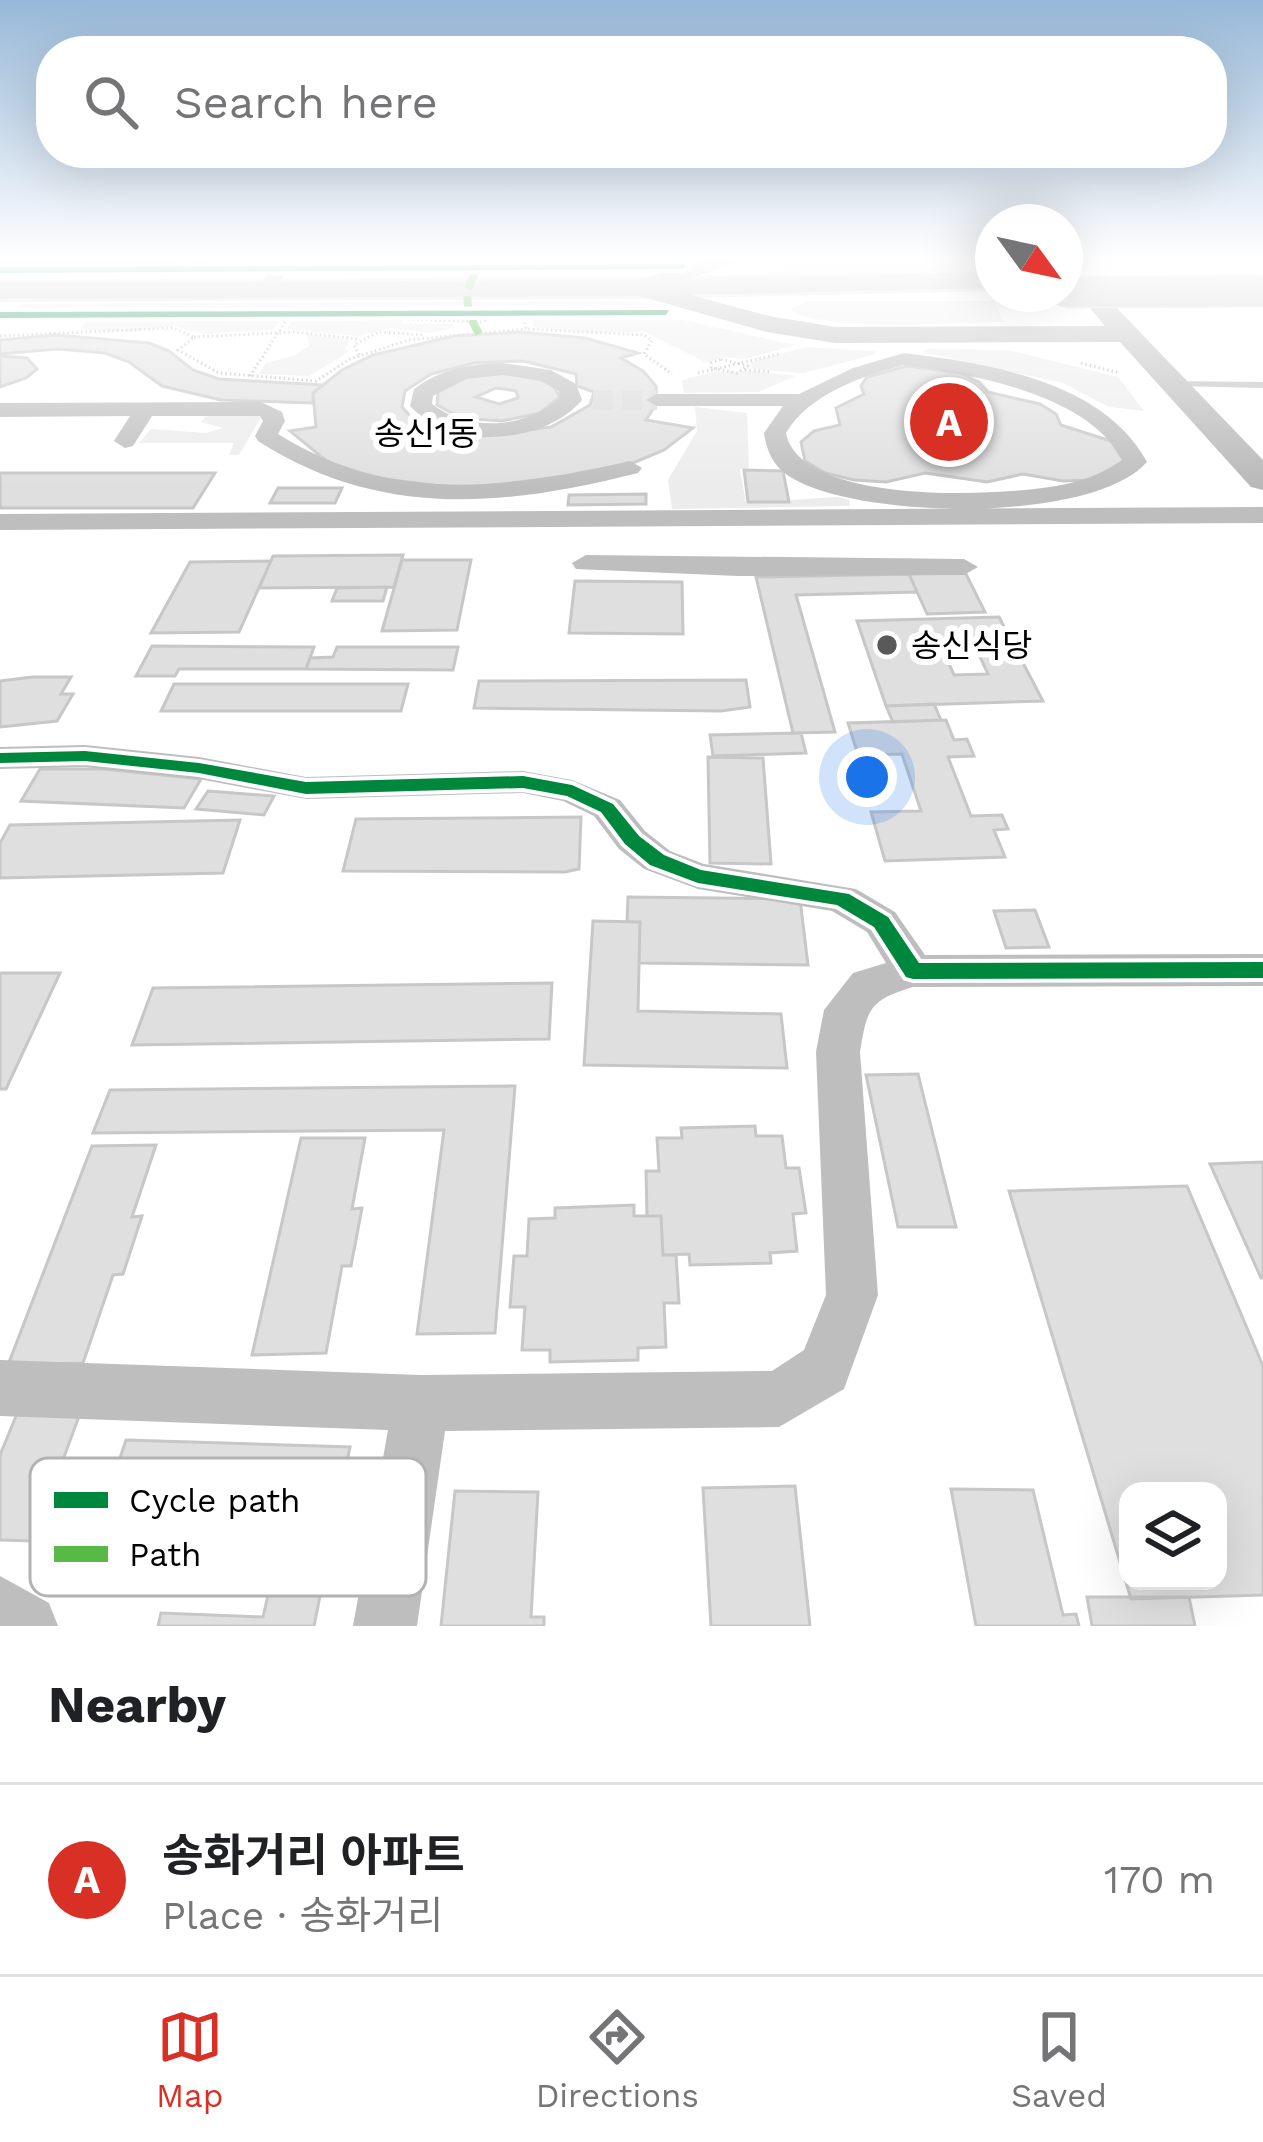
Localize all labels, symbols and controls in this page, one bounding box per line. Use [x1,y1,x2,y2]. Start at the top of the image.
search box [36,36,1227,168]
icon: search [78,69,144,135]
text: Search here [174,76,438,129]
north arrow [975,204,1083,312]
pin: A [910,377,988,467]
district label: 송신1동 [374,414,478,453]
place label: 송신식당 [911,626,1032,665]
marker: 송신식당 [874,632,900,658]
your location [837,747,897,807]
legend [30,1458,426,1596]
text: Cycle path [129,1481,301,1520]
map controls [1119,1482,1227,1590]
button: layers [1119,1482,1227,1590]
text: Path [129,1535,201,1574]
text: Nearby [48,1675,226,1734]
text: 송화거리 아파트 [162,1829,465,1882]
text: A [74,1857,100,1902]
text: 170 m [1104,1857,1215,1902]
text: Place · 송화거리 [162,1893,443,1938]
tab: Map [156,2004,223,2115]
tab: Directions [536,2004,699,2115]
tab: Saved [1011,2004,1107,2115]

